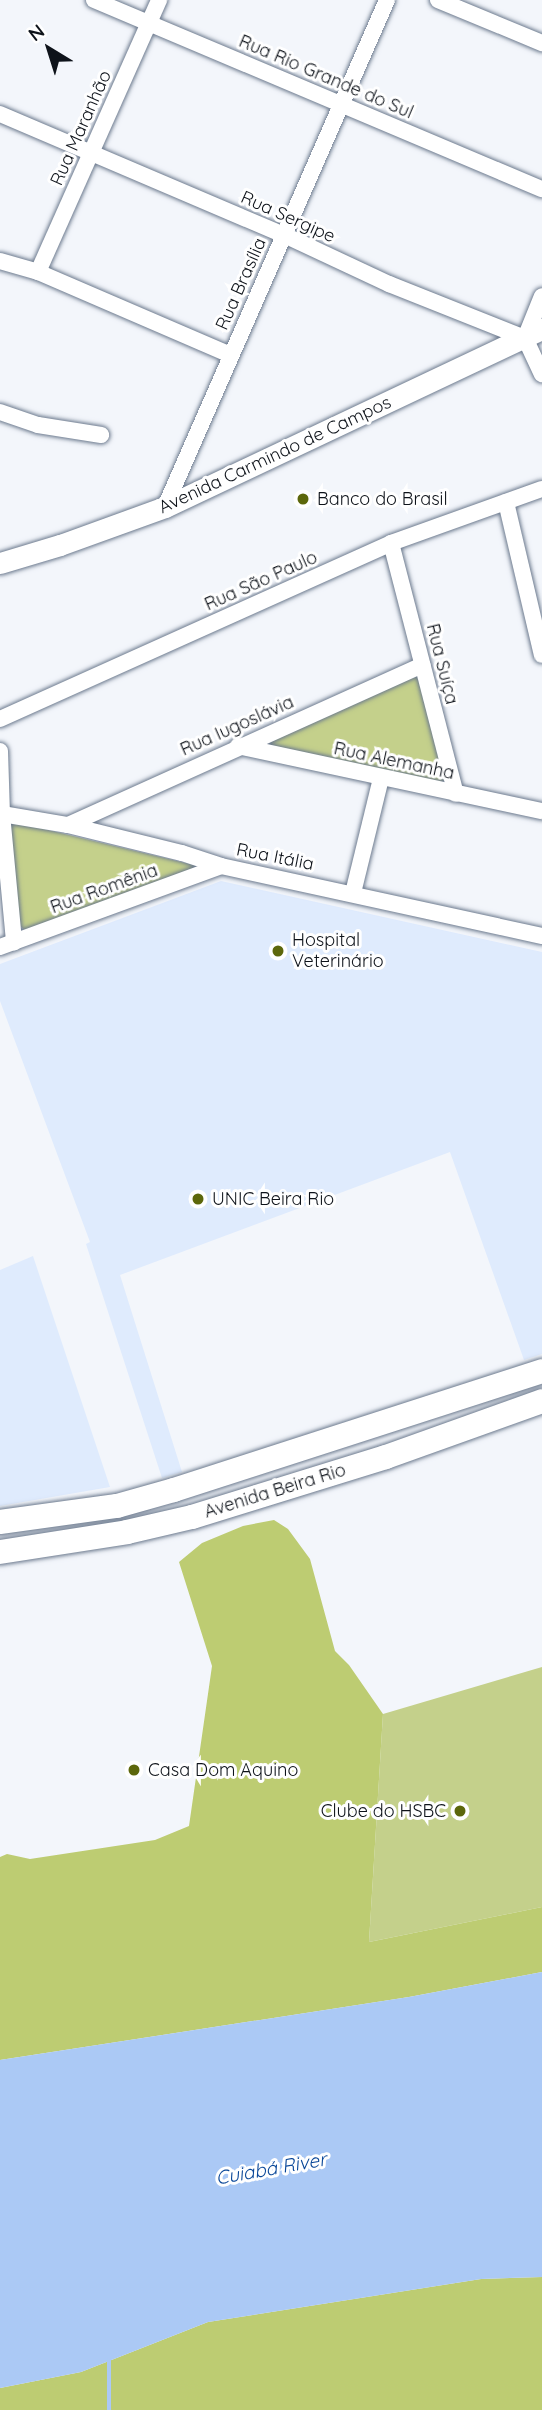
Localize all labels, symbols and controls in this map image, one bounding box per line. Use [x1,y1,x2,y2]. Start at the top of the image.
north arrow [14,14,84,84]
text: N [23,19,49,46]
street label: Rua Rio Grande do Sul [236,30,416,124]
street label: Rua Maranhão [46,67,116,189]
street label: Rua Sergipe [237,187,339,247]
street label: Rua Brasília [211,235,271,333]
street label: Avenida Carmindo de Campos [155,392,395,518]
place label: Banco do Brasil [317,488,448,510]
marker: Banco do Brasil [295,491,311,507]
street label: Rua São Paulo [201,546,321,616]
street label: Rua Suíça [422,621,462,707]
street label: Rua Iugoslávia [177,691,297,761]
street label: Rua Alemanha [332,738,456,784]
street label: Rua Itália [234,839,316,875]
street label: Rua Romênia [47,860,161,918]
place label: Hospital Veterinário [292,930,384,972]
marker: Hospital Veterinário [270,943,286,959]
place label: UNIC Beira Rio [212,1188,334,1210]
marker: UNIC Beira Rio [190,1191,206,1207]
street label: Avenida Beira Rio [202,1459,348,1523]
place label: Casa Dom Aquino [148,1759,298,1781]
marker: Casa Dom Aquino [126,1762,142,1778]
place label: Clube do HSBC [321,1800,446,1822]
marker: Clube do HSBC [452,1803,468,1819]
water label: Cuiabá River [214,2148,328,2190]

